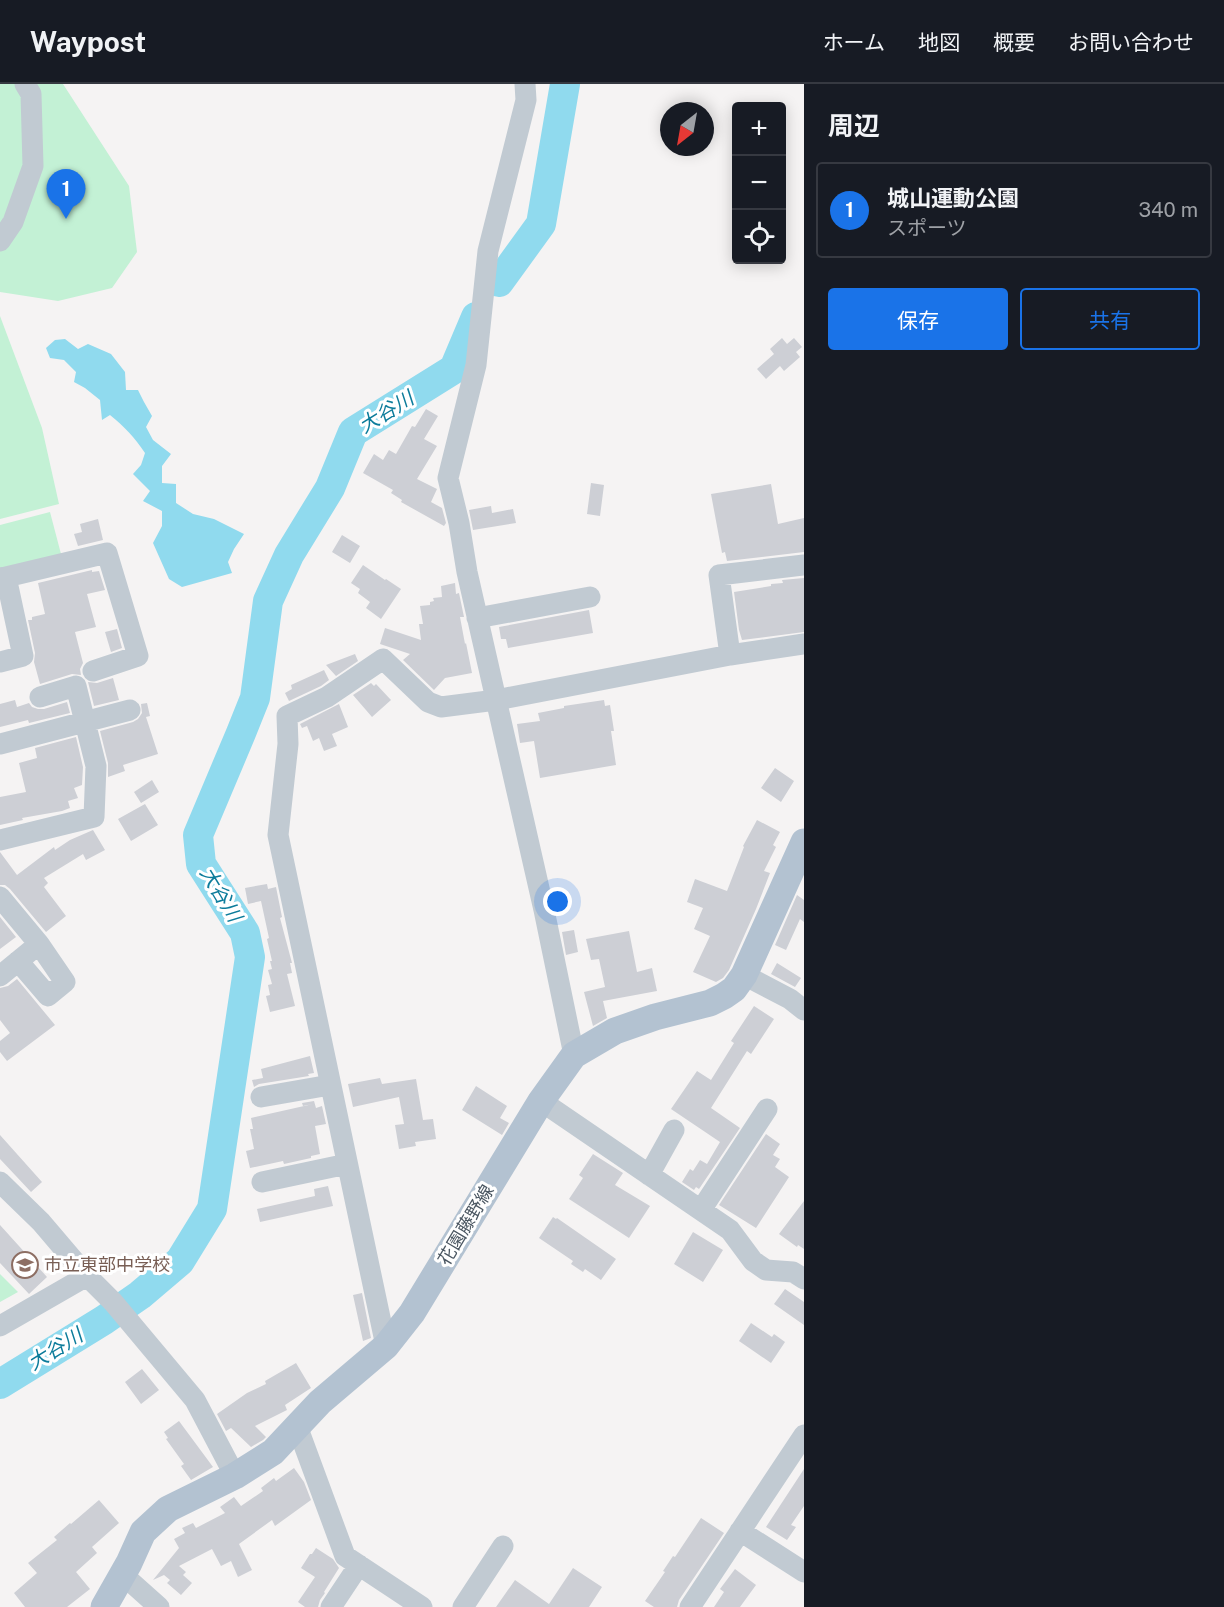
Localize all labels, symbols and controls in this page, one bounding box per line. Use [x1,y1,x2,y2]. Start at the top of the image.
text: Waypost [30,25,146,58]
text: ホーム [823,30,885,55]
text: 地図 [918,30,960,55]
text: 概要 [993,30,1035,55]
text: お問い合わせ [1068,30,1194,55]
north arrow [660,102,714,156]
map controls [732,102,786,264]
button: + [732,102,786,156]
text: 周辺 [828,110,880,141]
button: − [732,156,786,210]
pin: 1 [46,170,86,219]
text: 城山運動公園 [887,185,1019,211]
text: 1 [845,198,854,222]
text: 340 m [1138,198,1198,222]
button: locate [732,210,786,264]
text: スポーツ [887,216,967,240]
button: 保存 [828,288,1008,350]
button: 共有 [1020,288,1200,350]
water label: 大谷川 [354,385,419,438]
water label: 大谷川 [195,862,248,928]
your location [543,887,572,916]
street label: 花園藤野線 [433,1181,498,1269]
school or university icon: 市立東部中学校 [10,1250,40,1280]
place label: 市立東部中学校 [44,1254,170,1275]
water label: 大谷川 [23,1322,88,1375]

